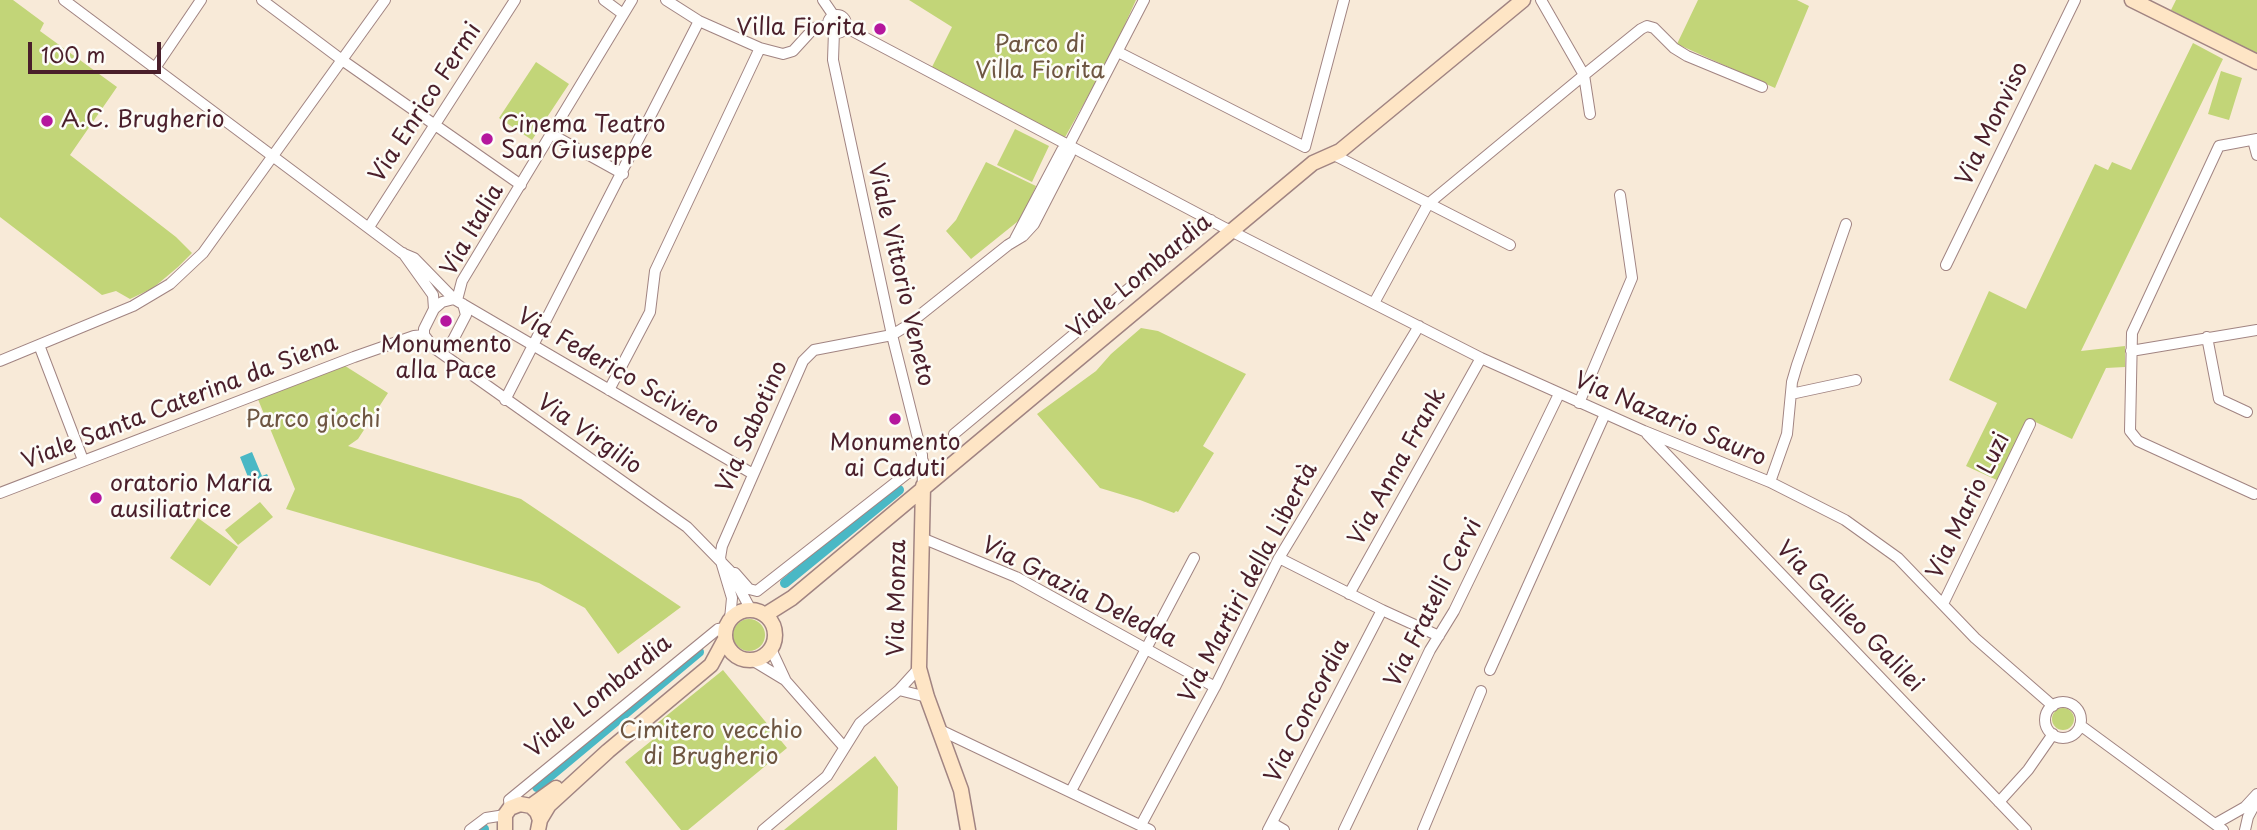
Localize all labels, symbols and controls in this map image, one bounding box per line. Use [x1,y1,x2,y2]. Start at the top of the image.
place label: Villa Fiorita [736,15,866,43]
street label: Via Enrico Fermi [364,18,488,188]
marker: Villa Fiorita [872,21,888,37]
scale bar [32,28,164,72]
park label: Parco di Villa Fiorita [975,32,1105,86]
text: 100 m [41,38,105,70]
street label: Via Monviso [1951,58,2035,190]
place label: A.C. Brugherio [61,107,225,135]
place label: Cinema Teatro San Giuseppe [501,112,665,166]
marker: A.C. Brugherio [39,113,55,129]
marker: Cinema Teatro San Giuseppe [479,131,495,147]
street label: Viale Vittorio Veneto [861,161,939,389]
street label: Via Italia [436,179,510,281]
street label: Viale Lombardia [1062,209,1218,345]
street label: Via Federico Sciviero [512,303,724,441]
marker: Monumento alla Pace [438,313,454,329]
street label: Viale Santa Caterina da Siena [18,330,342,476]
place label: Monumento alla Pace [381,332,511,386]
street label: Via Sabotino [712,357,794,497]
street label: Via Nazario Sauro [1570,367,1770,473]
street label: Via Anna Frank [1343,384,1453,550]
street label: Via Virgilio [531,389,647,481]
park label: Parco giochi [245,407,381,435]
marker: Monumento ai Caduti [887,411,903,427]
street label: Via Mario Luzi [1922,428,2016,584]
place label: Monumento ai Caduti [830,430,960,484]
street label: Via Martiri della Libertà [1174,458,1324,708]
place label: oratorio Maria ausiliatrice [110,471,272,525]
marker: oratorio Maria ausiliatrice [88,490,104,506]
street label: Via Fratelli Cervi [1380,514,1488,692]
street label: Via Grazia Deledda [977,532,1181,654]
street label: Via Galileo Galilei [1770,536,1928,698]
street label: Via Monza [883,539,913,657]
street label: Viale Lombardia [520,630,678,764]
street label: Via Concordia [1260,634,1356,788]
park label: Cimitero vecchio di Brugherio [619,718,803,772]

